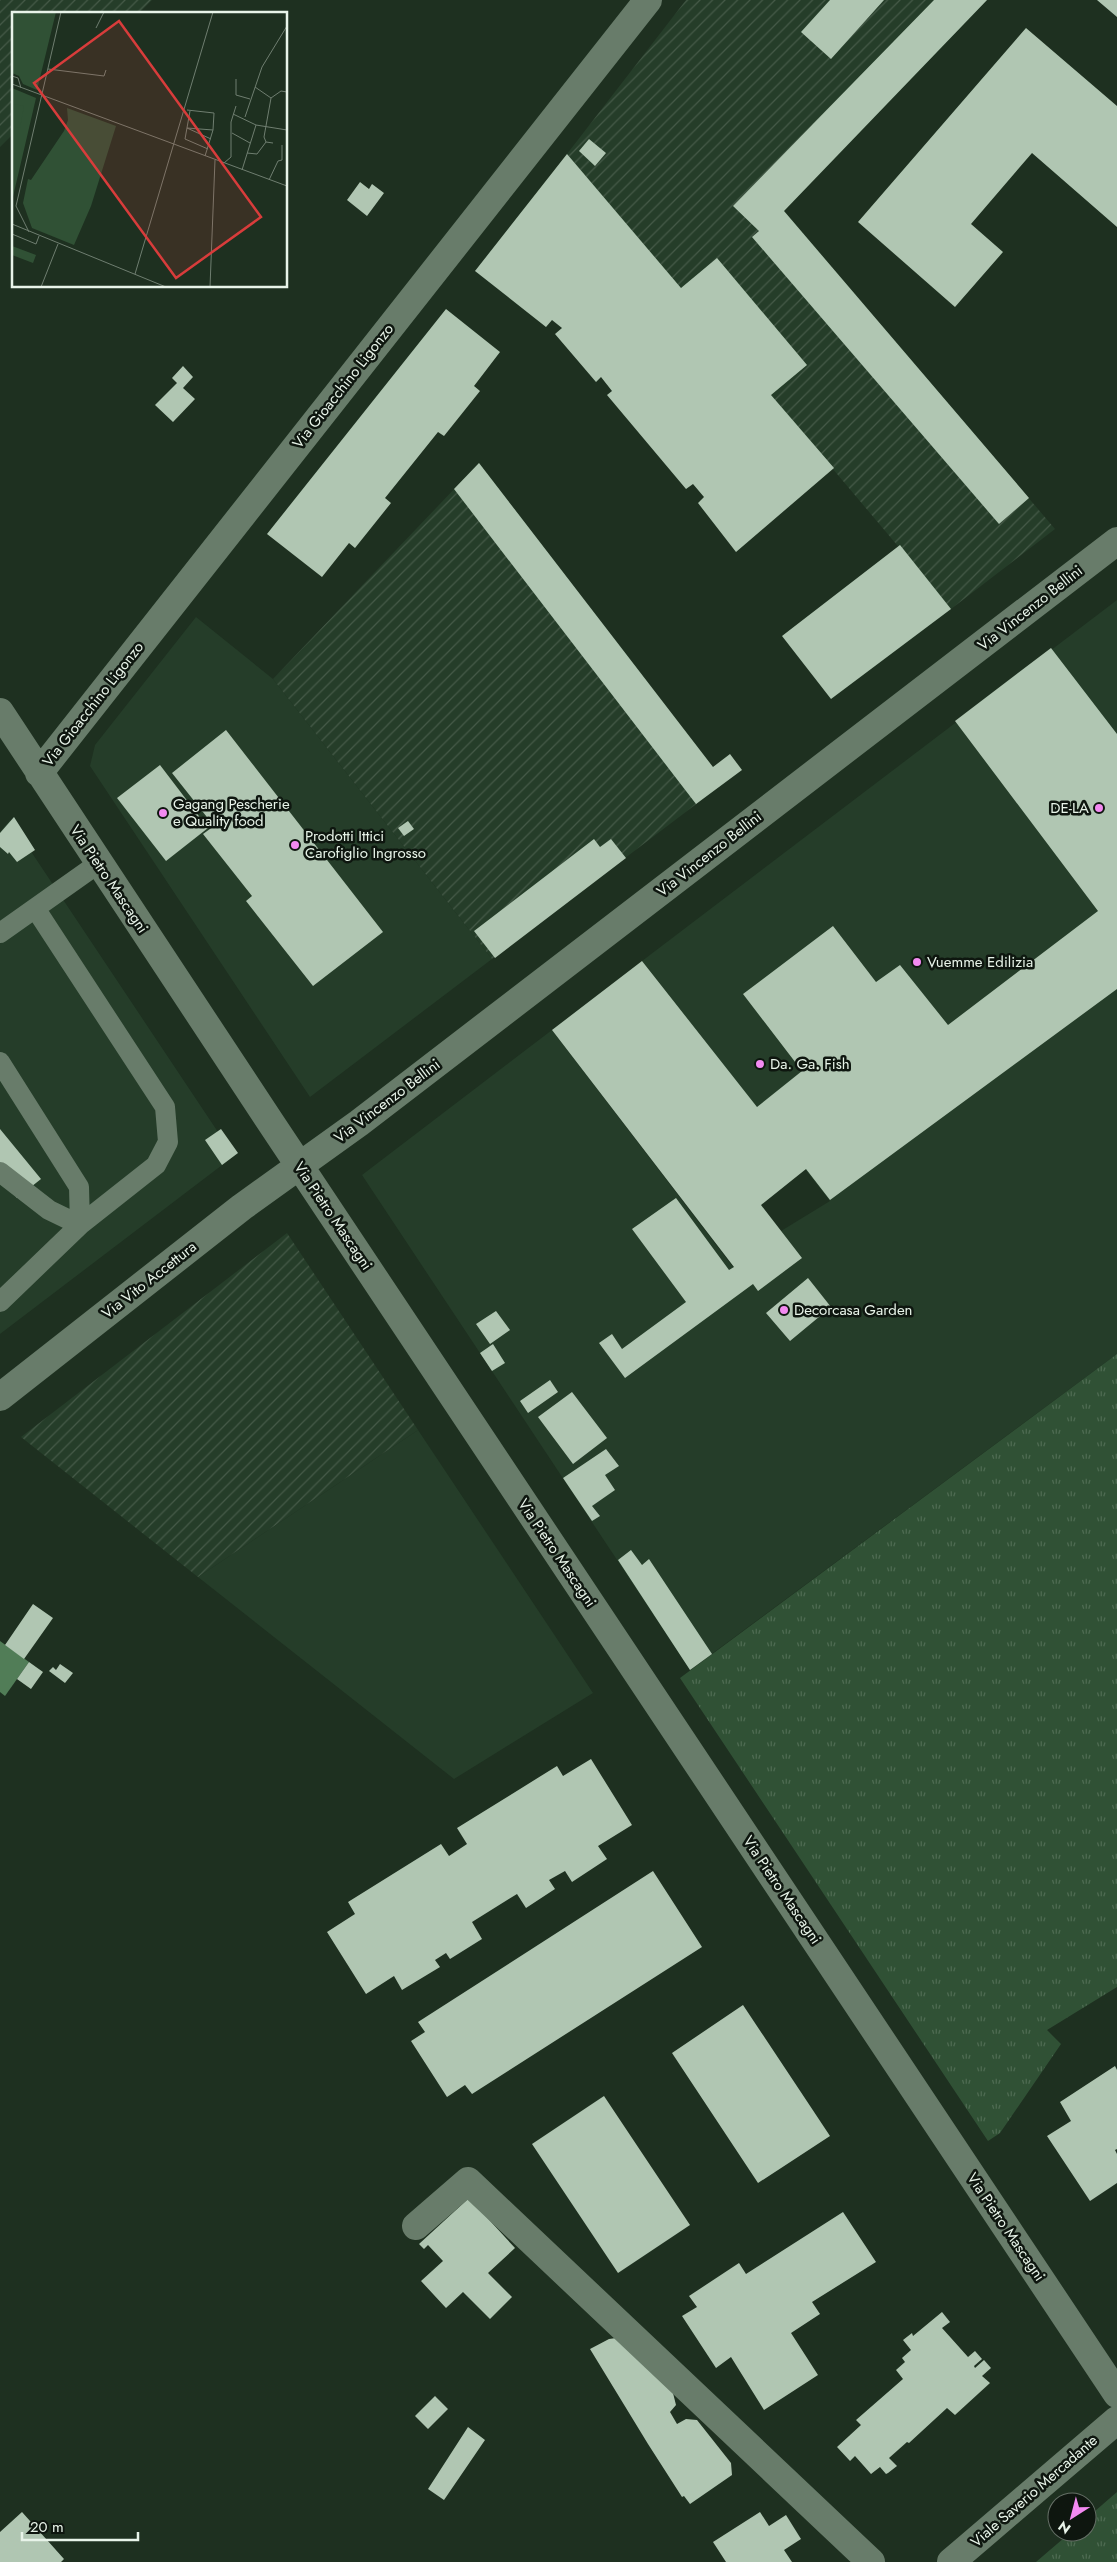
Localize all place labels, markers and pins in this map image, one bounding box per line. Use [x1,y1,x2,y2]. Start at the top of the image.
place label: Gagang Pescherie e Quality food [173,793,290,832]
place label: DE-LA [1050,797,1089,819]
marker: DE-LA [1093,802,1105,814]
marker: Gagang Pescherie e Quality food [157,807,169,819]
place label: Prodotti Ittici Carofiglio Ingrosso [305,825,426,864]
marker: Prodotti Ittici Carofiglio Ingrosso [289,839,301,851]
place label: Vuemme Edilizia [927,951,1033,973]
marker: Vuemme Edilizia [911,956,923,968]
place label: Da. Ga. Fish [770,1053,850,1075]
marker: Da. Ga. Fish [754,1058,766,1070]
place label: Decorcasa Garden [794,1299,913,1321]
marker: Decorcasa Garden [778,1304,790,1316]

